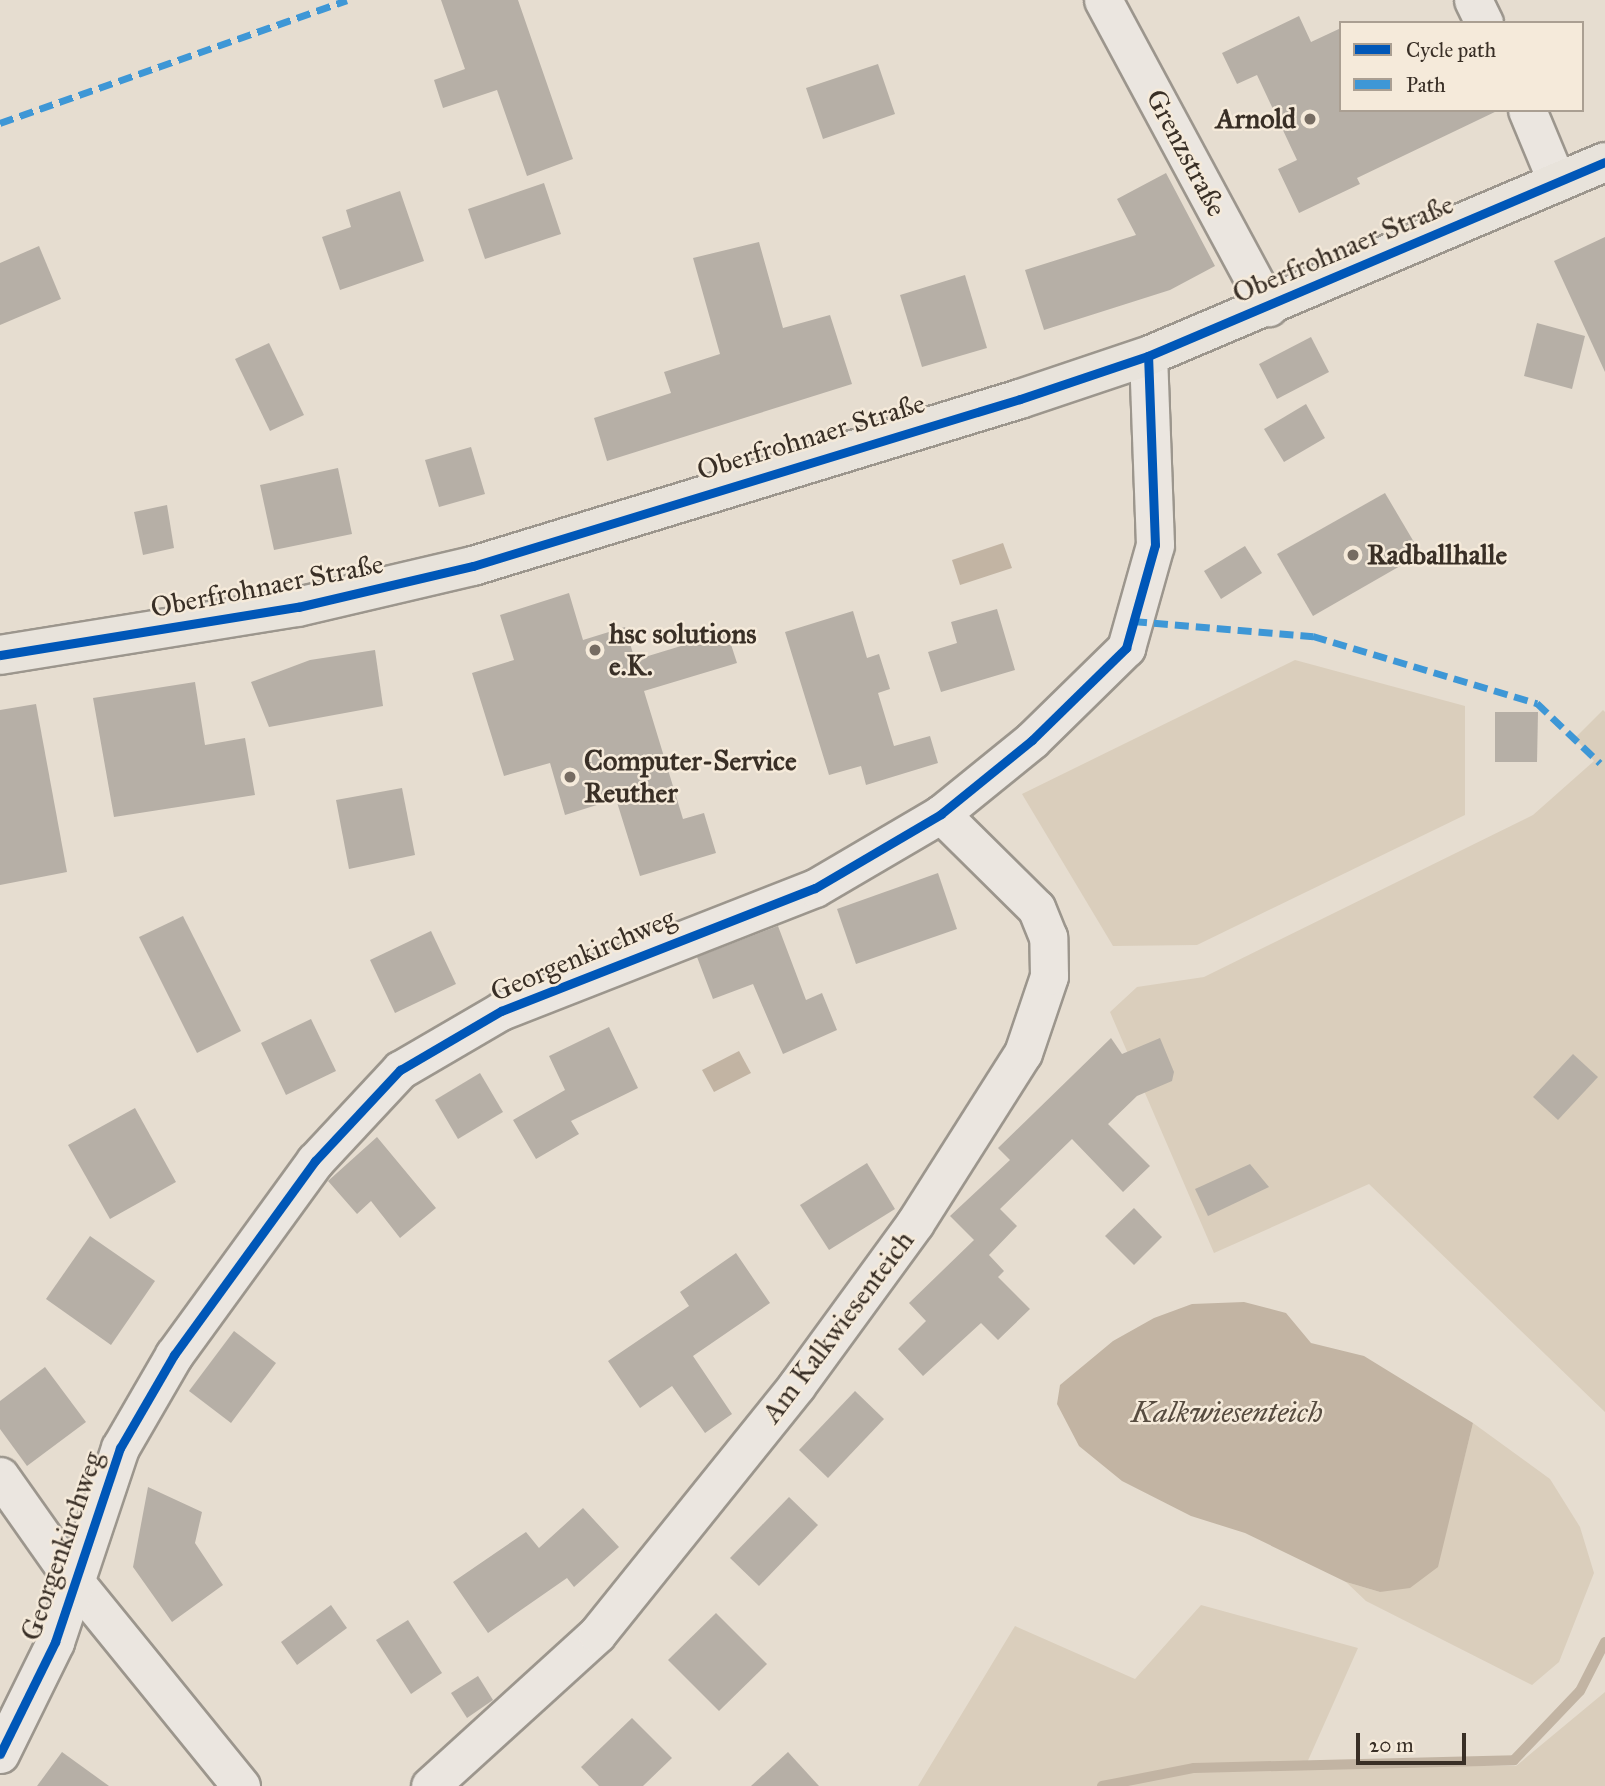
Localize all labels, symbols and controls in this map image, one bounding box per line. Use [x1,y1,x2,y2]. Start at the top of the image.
legend [1339,21,1584,112]
text: Cycle path [1406,37,1496,63]
text: Path [1406,72,1446,98]
street label: Grenzstraße [1139,84,1233,222]
place label: Arnold [1216,102,1296,136]
marker: Arnold [1302,111,1318,127]
street label: Oberfrohnaer Straße [1228,187,1458,311]
street label: Oberfrohnaer Straße [693,386,929,488]
place label: Radballhalle [1367,538,1507,572]
street label: Oberfrohnaer Straße [148,547,386,625]
marker: Radballhalle [1345,547,1361,563]
place label: hsc solutions e.K. [609,617,757,683]
marker: hsc solutions e.K. [587,642,603,658]
place label: Computer-Service Reuther [584,744,797,810]
marker: Computer-Service Reuther [562,769,578,785]
street label: Georgenkirchweg [485,901,681,1009]
street label: Am Kalkwiesenteich [755,1224,921,1430]
water label: Kalkwiesenteich [1131,1394,1323,1430]
street label: Georgenkirchweg [14,1447,110,1645]
scale bar [1360,1720,1470,1764]
text: 20 m [1369,1732,1414,1758]

